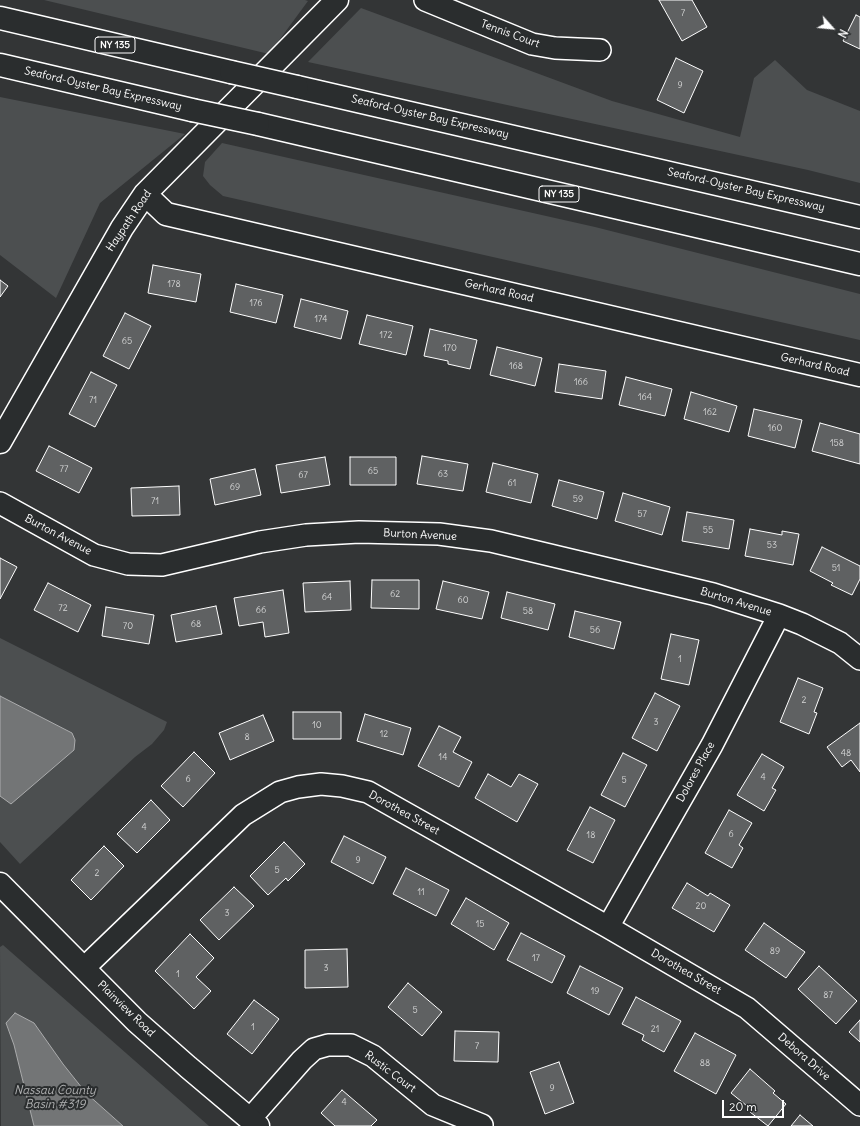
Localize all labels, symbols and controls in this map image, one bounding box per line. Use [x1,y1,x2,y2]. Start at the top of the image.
house number: 7 [681,8,685,18]
north arrow [812,8,852,48]
street label: Tennis Court [479,17,541,51]
text: N [835,27,851,40]
road number: NY 135 [95,37,135,53]
street label: Seaford-Oyster Bay Expressway [23,64,183,114]
house number: 9 [677,80,683,90]
street label: Seaford-Oyster Bay Expressway [350,92,510,142]
street label: Seaford-Oyster Bay Expressway [666,165,826,215]
road number: NY 135 [539,186,579,202]
street label: Haypath Road [104,188,154,254]
street label: Gerhard Road [463,277,535,305]
house number: 178 [167,279,181,289]
house number: 176 [249,298,263,308]
house number: 174 [315,314,327,324]
house number: 172 [380,330,392,340]
house number: 65 [122,336,132,346]
house number: 170 [443,343,457,353]
street label: Gerhard Road [779,351,851,379]
house number: 168 [509,361,523,371]
house number: 166 [574,377,588,387]
house number: 164 [638,392,652,402]
house number: 71 [89,395,97,405]
house number: 162 [703,407,717,417]
house number: 160 [768,423,782,433]
house number: 158 [830,438,844,448]
house number: 77 [60,464,68,474]
house number: 65 [368,466,378,476]
house number: 63 [438,469,448,479]
house number: 67 [298,470,308,480]
house number: 61 [508,478,516,488]
house number: 69 [230,482,240,492]
house number: 59 [573,494,583,504]
house number: 71 [151,496,159,506]
house number: 57 [637,509,647,519]
street label: Burton Avenue [22,512,94,558]
house number: 55 [703,525,713,535]
street label: Burton Avenue [383,526,457,544]
house number: 53 [767,540,777,550]
house number: 51 [832,563,840,573]
street label: Burton Avenue [699,585,773,619]
house number: 62 [390,589,400,599]
house number: 64 [322,592,332,602]
house number: 60 [457,595,469,605]
house number: 72 [58,603,68,613]
house number: 66 [256,605,266,615]
house number: 58 [523,606,533,616]
house number: 68 [191,619,201,629]
house number: 70 [123,621,133,631]
house number: 56 [590,625,600,635]
house number: 1 [678,654,682,664]
house number: 2 [802,695,806,705]
house number: 3 [653,717,659,727]
house number: 10 [312,720,322,730]
house number: 12 [380,729,388,739]
house number: 8 [244,732,250,742]
street label: Dolores Place [674,740,718,804]
house number: 48 [841,748,851,758]
house number: 14 [439,752,447,762]
house number: 4 [760,772,766,782]
house number: 6 [185,774,191,784]
house number: 5 [621,775,627,785]
street label: Dorothea Street [366,788,442,838]
house number: 4 [141,822,147,832]
house number: 6 [728,829,734,839]
house number: 18 [587,830,595,840]
house number: 9 [355,855,361,865]
house number: 5 [274,865,280,875]
house number: 2 [95,868,99,878]
house number: 11 [417,887,425,897]
house number: 20 [696,901,706,911]
house number: 3 [224,908,230,918]
house number: 15 [476,919,484,929]
house number: 89 [770,946,780,956]
street label: Dorothea Street [649,947,723,997]
house number: 17 [532,953,540,963]
house number: 3 [323,963,329,973]
house number: 1 [176,969,180,979]
street label: Plainview Road [94,978,158,1040]
house number: 19 [591,986,599,996]
house number: 87 [823,990,833,1000]
house number: 5 [412,1005,418,1015]
house number: 1 [251,1022,255,1032]
house number: 21 [651,1024,659,1034]
street label: Debora Drive [775,1031,833,1083]
house number: 7 [475,1041,479,1051]
street label: Rustic Court [362,1048,418,1096]
house number: 88 [700,1058,710,1068]
house number: 9 [549,1083,555,1093]
water label: Nassau County Basin #319 [14,1084,96,1112]
scale bar [724,1092,786,1118]
house number: 4 [341,1097,347,1107]
text: 20 m [729,1099,757,1114]

